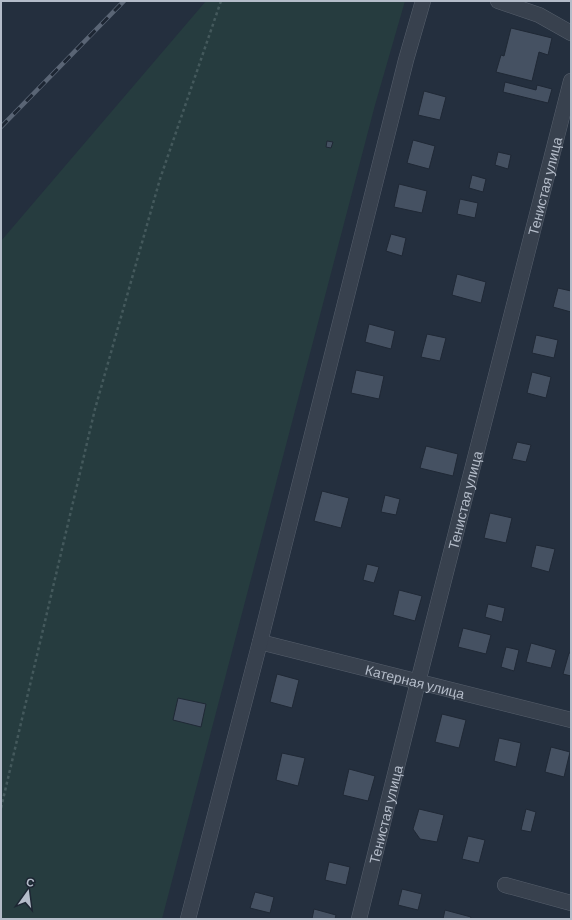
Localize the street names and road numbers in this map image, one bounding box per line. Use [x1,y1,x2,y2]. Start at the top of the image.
street label: Тенистая улица [524,135,565,237]
street label: Тенистая улица [444,449,485,551]
street label: Катерная улица [364,660,467,702]
street label: Тенистая улица [365,763,406,865]

